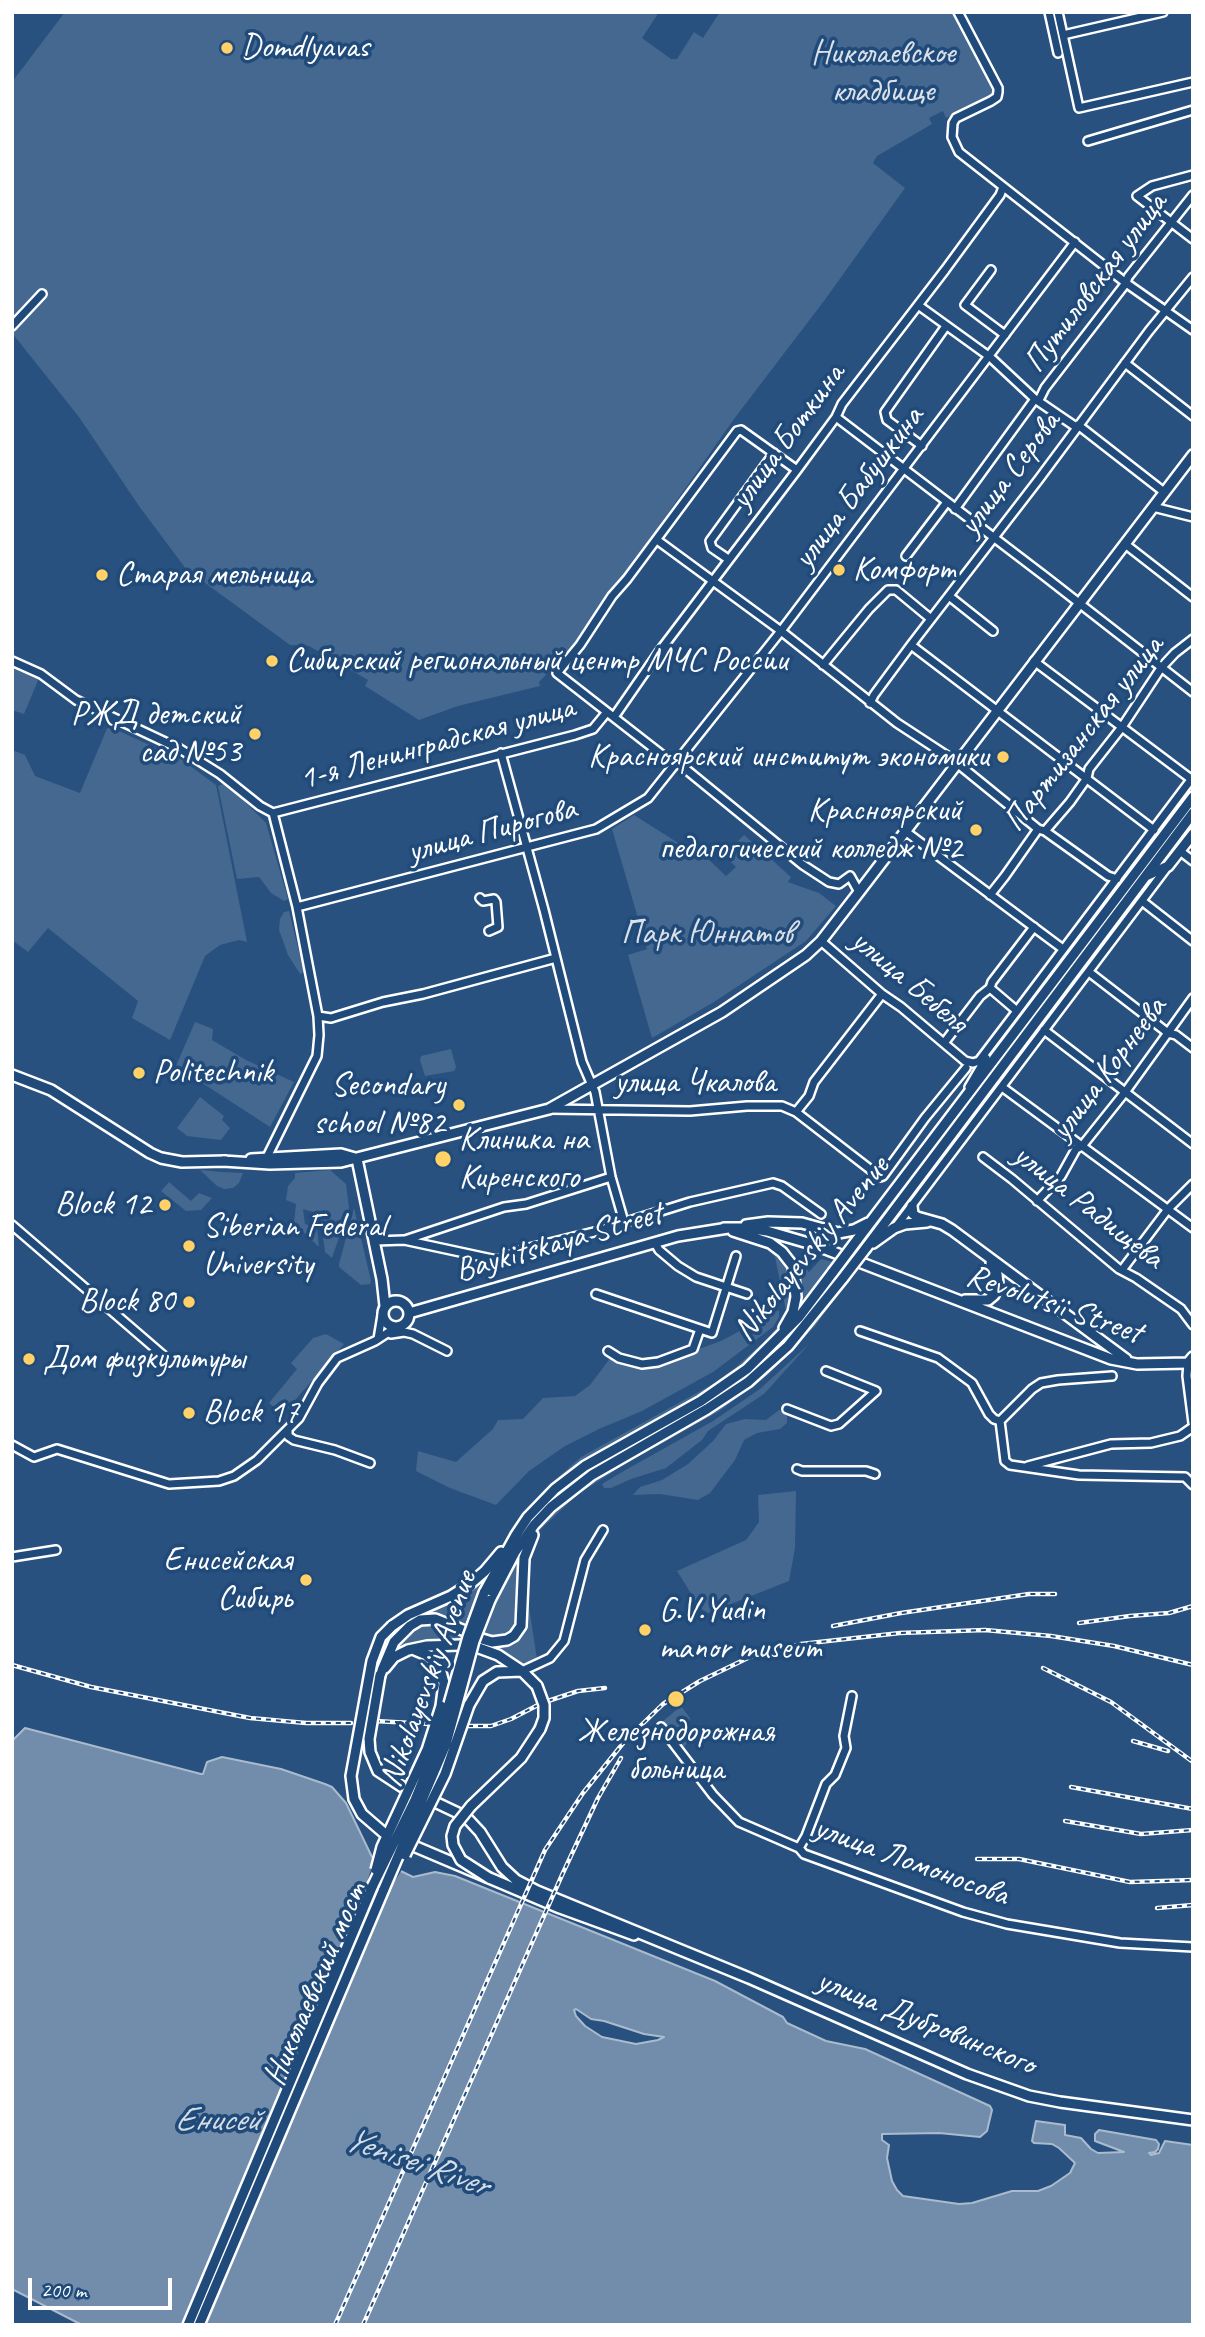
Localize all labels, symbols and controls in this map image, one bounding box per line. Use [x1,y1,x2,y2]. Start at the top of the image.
place label: Domdlyavas [241,28,369,68]
park label: Николаевское кладбище [811,34,955,112]
marker: Domdlyavas [219,40,235,56]
street label: Путиловская улица [1016,185,1176,381]
street label: улица Боткина [722,356,854,518]
street label: улица Бабушкина [785,399,933,577]
street label: улица Серова [951,404,1069,544]
place label: Комфорт [853,550,955,590]
place label: Старая мельница [116,555,311,595]
marker: Комфорт [831,562,847,578]
marker: Старая мельница [94,567,110,583]
street label: Партизанская улица [995,628,1173,840]
place label: Сибирский региональный центр МЧС России [286,641,787,681]
marker: Сибирский региональный центр МЧС России [264,653,280,669]
street label: 1-я Ленинградская улица [295,688,579,800]
place label: РЖД детский сад №53 [71,695,241,773]
marker: РЖД детский сад №53 [247,726,263,742]
place label: Красноярский институт экономики [588,737,989,777]
marker: Красноярский институт экономики [995,749,1011,765]
street label: улица Пирогова [403,789,581,873]
place label: Красноярский педагогический колледж №2 [659,791,962,869]
marker: Красноярский педагогический колледж №2 [968,822,984,838]
park label: Парк Юннатов [621,914,793,954]
street label: улица Бебеля [842,922,976,1042]
street label: улица Корнеева [1042,989,1176,1149]
place label: Politechnik [153,1053,273,1093]
street label: улица Чкалова [615,1063,775,1103]
marker: Politechnik [131,1065,147,1081]
place label: Secondary school №82 [313,1066,445,1144]
marker: Secondary school №82 [451,1097,467,1113]
place label: Клиника на Киренского [459,1120,589,1198]
street label: улица Радищева [1005,1136,1171,1278]
street label: Nikolayevskiy Avenue [725,1148,899,1350]
marker: Клиника на Киренского [433,1149,453,1169]
place label: Block 12 [55,1185,151,1225]
street label: Baykitskaya Street [451,1195,667,1291]
marker: Block 12 [157,1197,173,1213]
place label: Siberian Federal University [203,1207,386,1285]
marker: Siberian Federal University [181,1238,197,1254]
street label: Revolutsii Street [961,1257,1147,1353]
place label: Block 80 [79,1282,175,1322]
marker: Block 80 [181,1294,197,1310]
place label: Дом физкультуры [43,1339,245,1379]
marker: Дом физкультуры [21,1351,37,1367]
place label: Block 17 [203,1393,299,1433]
marker: Block 17 [181,1405,197,1421]
place label: Енисейская Сибирь [164,1541,292,1619]
street label: Nikolayevskiy Avenue [372,1566,486,1792]
marker: Енисейская Сибирь [298,1572,314,1588]
place label: G.V.Yudin manor museum [659,1591,822,1669]
marker: G.V.Yudin manor museum [637,1622,653,1638]
marker: Железнодорожная больница [666,1689,686,1709]
place label: Железнодорожная больница [578,1712,774,1790]
street label: улица Ломоносова [808,1809,1014,1915]
street label: Николаевский мост [255,1876,377,2092]
street label: улица Дубровинского [811,1961,1041,2085]
water label: Енисей [175,2100,259,2142]
water label: Yenisei River [339,2119,493,2207]
scale bar [32,2264,175,2308]
text: 200 m [41,2277,86,2303]

